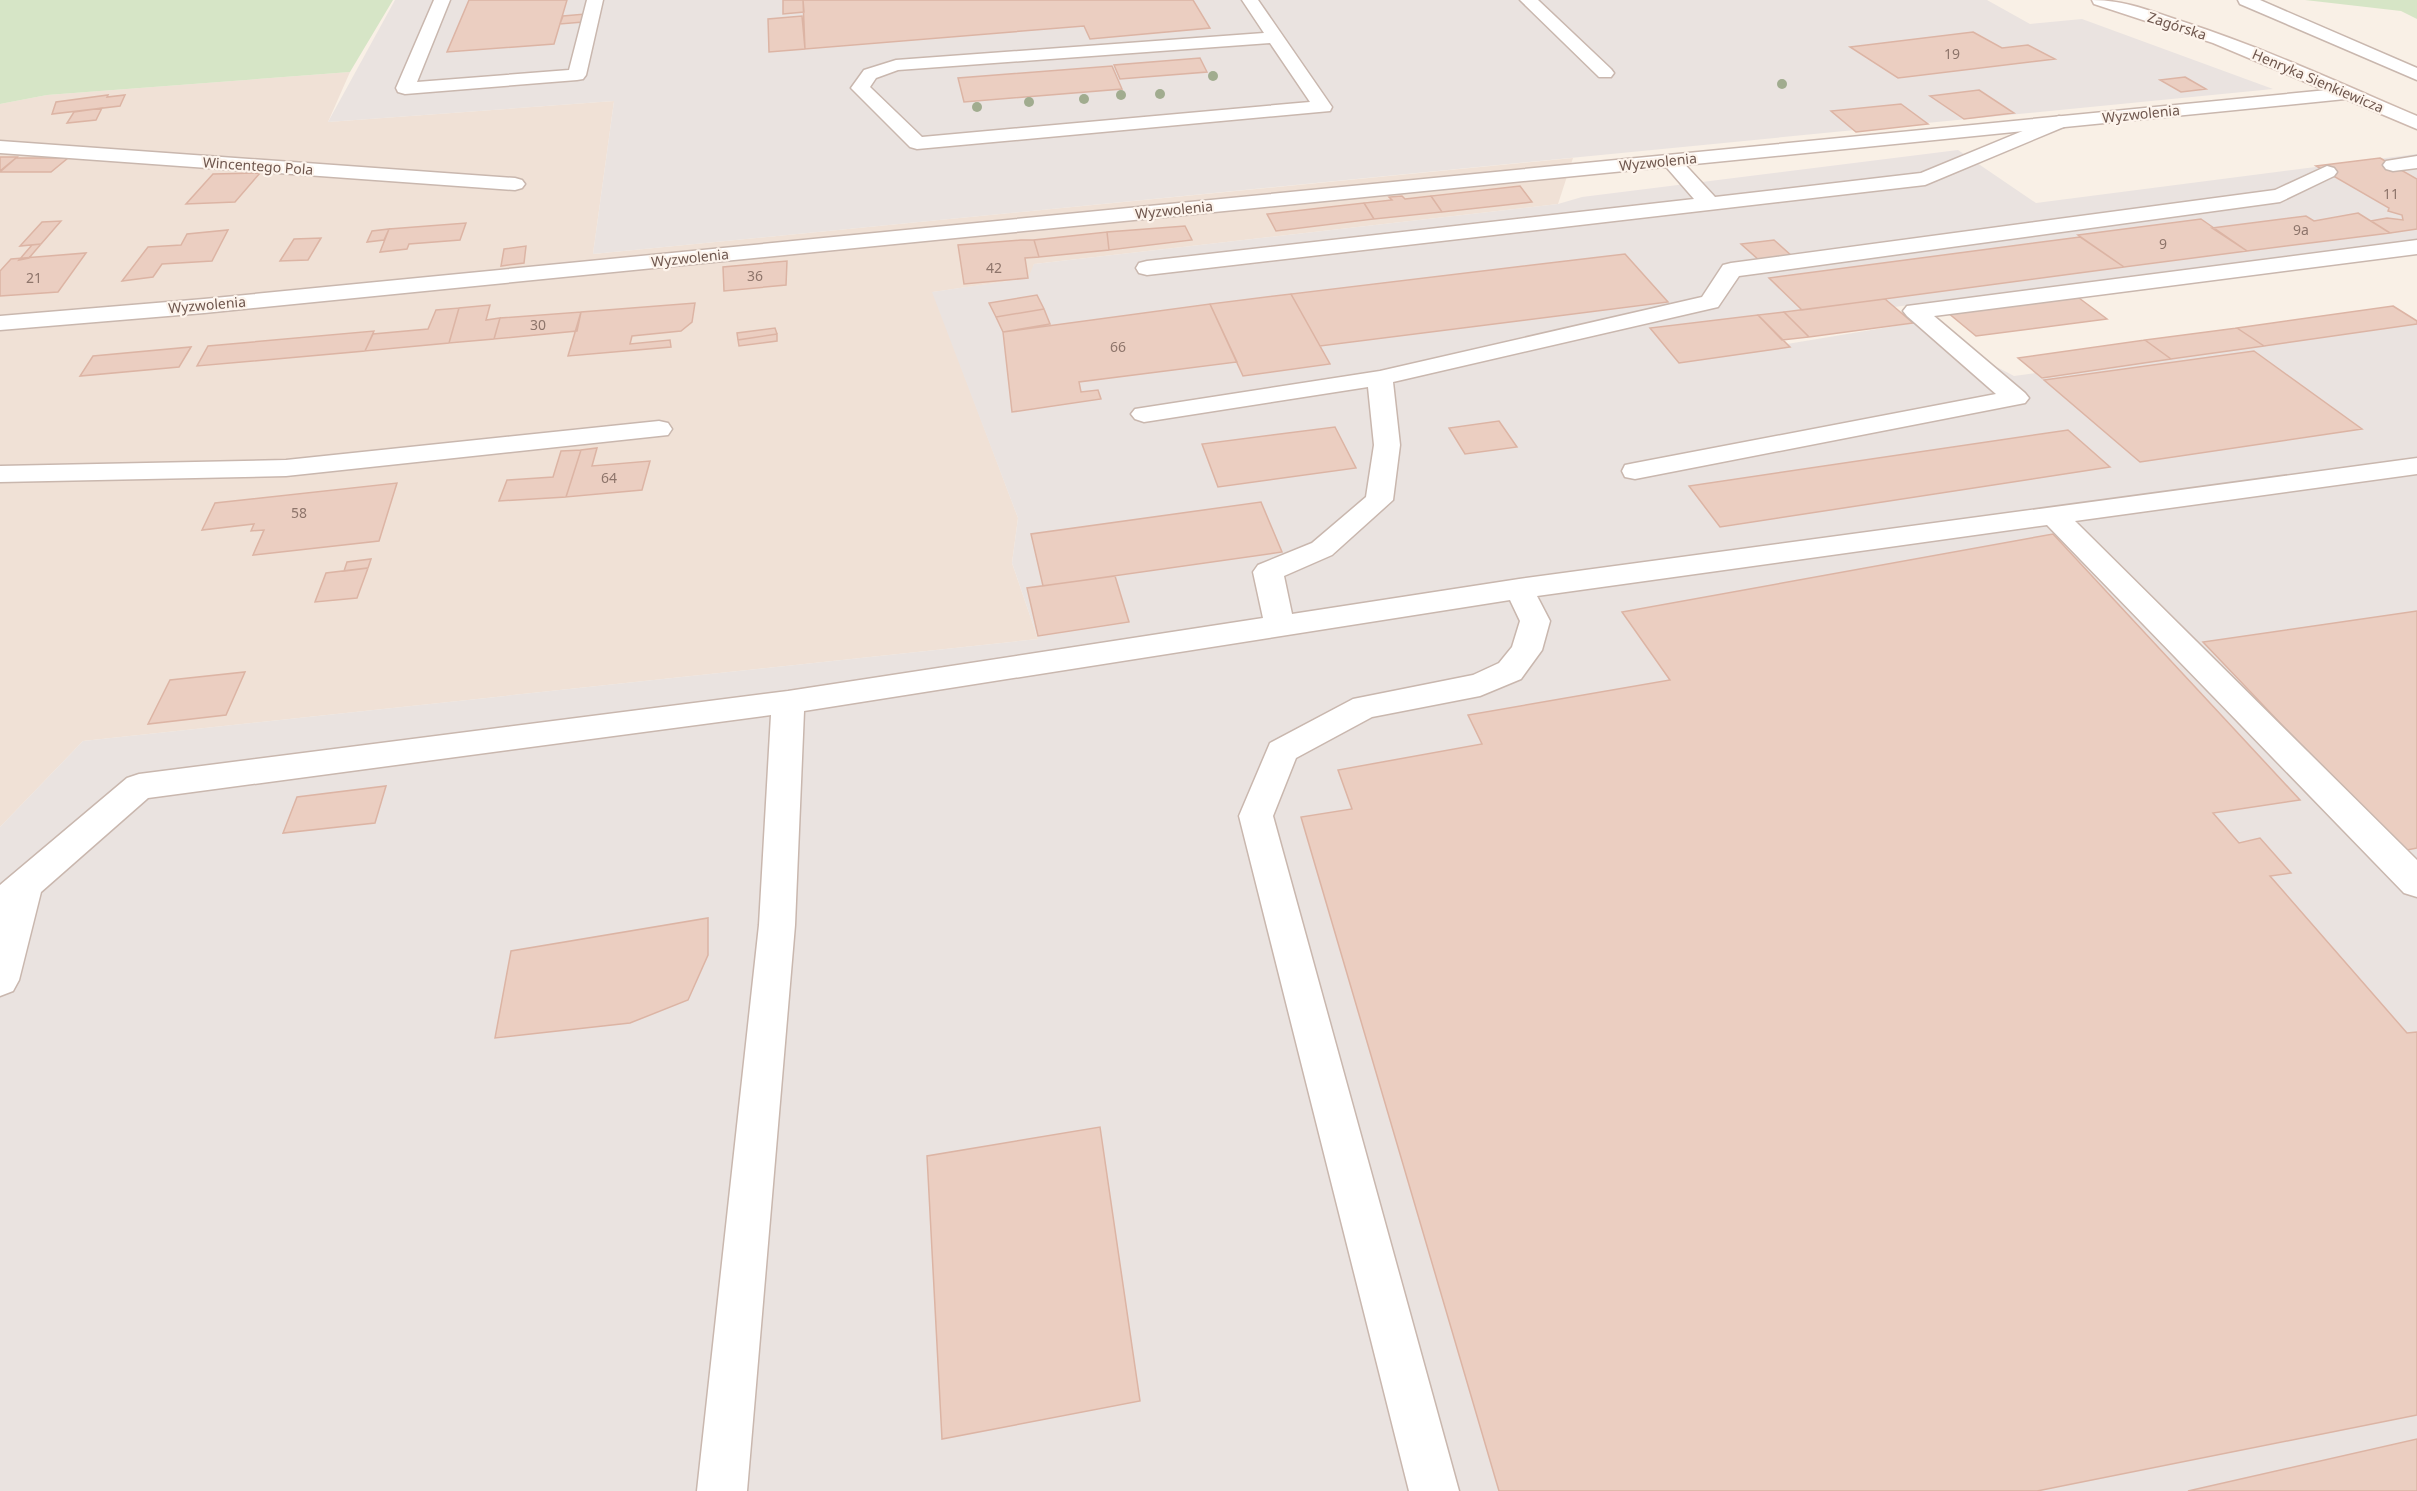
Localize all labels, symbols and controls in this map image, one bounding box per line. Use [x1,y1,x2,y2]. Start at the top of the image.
street label: Zagórska [2145,7,2209,44]
house number: 19 [1944,44,1960,63]
street label: Henryka Sienkiewicza [2250,44,2387,117]
street label: Wyzwolenia [2101,100,2181,127]
street label: Wyzwolenia [1618,148,1698,175]
street label: Wincentego Pola [202,152,314,179]
house number: 11 [2383,184,2399,203]
street label: Wyzwolenia [1134,196,1214,223]
house number: 9a [2293,220,2309,239]
house number: 9 [2159,234,2167,253]
street label: Wyzwolenia [650,244,730,271]
house number: 42 [986,258,1002,277]
house number: 36 [747,266,763,285]
house number: 21 [26,268,42,287]
street label: Wyzwolenia [167,292,247,317]
house number: 30 [530,315,546,334]
house number: 66 [1110,337,1126,356]
house number: 64 [601,468,617,487]
house number: 58 [291,503,307,522]

